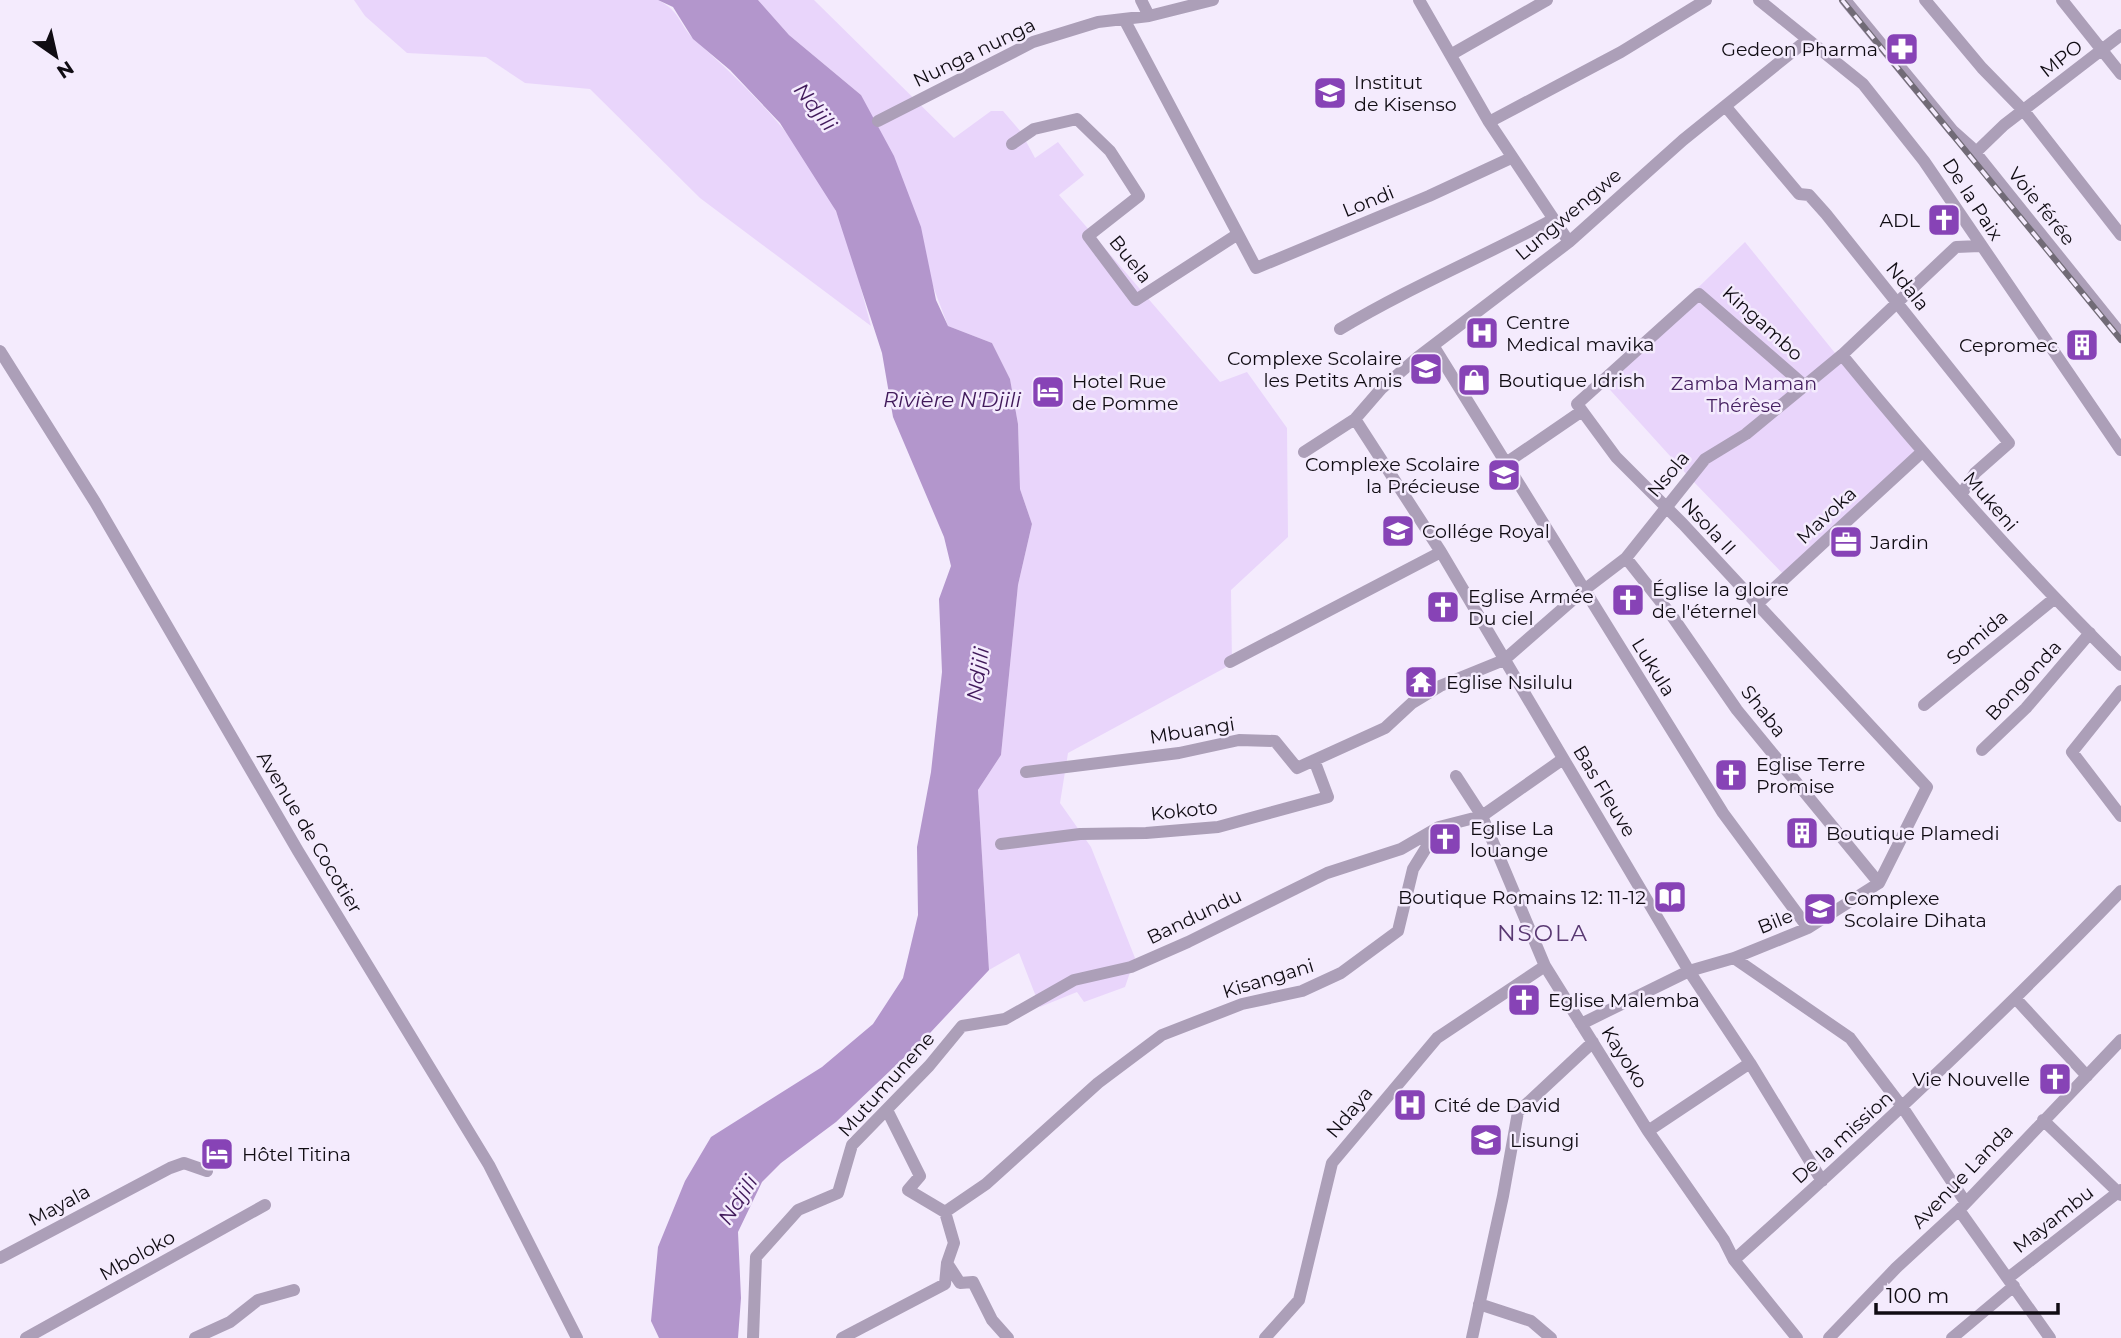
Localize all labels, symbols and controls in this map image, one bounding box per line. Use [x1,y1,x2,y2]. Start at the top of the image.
street label: Nunga nunga [909,13,1039,92]
north arrow [21,21,91,91]
pharmacy icon: Gedeon Pharma [1883,30,1921,68]
street label: MPO [2035,35,2087,82]
place label: Gedeon Pharma [1721,38,1878,61]
text: N [52,56,78,84]
place label: Institut de Kisenso [1354,71,1457,116]
school or university icon: Institut de Kisenso [1311,74,1349,112]
water label: Ndjili [789,78,842,136]
street label: De la Paix [1938,154,2008,245]
street label: Lungwengwe [1511,163,1626,265]
street label: Voie férée [2003,163,2080,250]
street label: Londi [1339,181,1397,222]
church icon: ADL [1925,201,1963,239]
place label: ADL [1879,209,1921,232]
street label: Buela [1104,231,1157,288]
street label: Ndala [1881,257,1934,315]
street label: Kingambo [1718,281,1808,366]
place label: Centre Medical mavika [1506,311,1655,356]
hospital icon: Centre Medical mavika [1463,314,1501,352]
building icon: Cepromec [2063,326,2101,364]
place label: Cepromec [1959,334,2058,357]
place label: Complexe Scolaire les Petits Amis [1227,347,1402,392]
school or university icon: Complexe Scolaire les Petits Amis [1407,350,1445,388]
shop icon: Boutique Idrish [1455,361,1493,399]
place label: Boutique Idrish [1498,369,1645,392]
place label: Hotel Rue de Pomme [1072,370,1178,415]
park label: Zamba Maman Thérèse [1671,372,1817,417]
hotel icon: Hotel Rue de Pomme [1029,373,1067,411]
water label: Rivière N'Djili [883,387,1021,412]
street label: Nsola [1643,447,1694,502]
place label: Complexe Scolaire la Précieuse [1305,453,1480,498]
school or university icon: Complexe Scolaire la Précieuse [1485,456,1523,494]
street label: Mukeni [1959,467,2023,536]
street label: Mavoka [1792,482,1861,549]
street label: Nsola II [1677,493,1741,560]
school or university icon: Collége Royal [1379,512,1417,550]
place label: Collége Royal [1422,520,1550,543]
office icon: Jardin [1827,523,1865,561]
place label: Jardin [1869,531,1929,554]
place label: Église la gloire de l'éternel [1652,578,1789,623]
church icon: Église la gloire de l'éternel [1609,581,1647,619]
place label: Eglise Armée Du ciel [1468,585,1594,630]
church icon: Eglise Armée Du ciel [1424,588,1462,626]
street label: Somida [1942,605,2013,670]
street label: Lukula [1627,634,1680,701]
street label: Bongonda [1981,636,2066,725]
water label: Ndjili [961,645,994,703]
temple icon: Eglise Nsilulu [1402,663,1440,701]
place label: Eglise Nsilulu [1446,671,1573,694]
street label: Shaba [1736,681,1791,742]
street label: Mbuangi [1148,712,1236,749]
street label: Bas Fleuve [1568,741,1641,841]
street label: Avenue de Cocotier [252,747,367,918]
place label: Eglise Terre Promise [1756,753,1865,798]
church icon: Eglise Terre Promise [1712,756,1750,794]
street label: Kokoto [1149,796,1219,825]
building icon: Boutique Plamedi [1783,814,1821,852]
place label: Eglise La louange [1470,817,1554,862]
church icon: Eglise La louange [1426,820,1464,858]
place label: Boutique Plamedi [1826,822,2000,845]
library icon: Boutique Romains 12: 11-12 [1651,878,1689,916]
street label: Bandundu [1143,884,1245,949]
place label: Boutique Romains 12: 11-12 [1398,886,1646,909]
place label: Complexe Scolaire Dihata [1844,887,1987,932]
school or university icon: Complexe Scolaire Dihata [1801,890,1839,928]
street label: Bile [1754,904,1796,939]
district label: NSOLA [1497,919,1589,947]
street label: Kisangani [1220,954,1317,1003]
church icon: Eglise Malemba [1505,981,1543,1019]
place label: Eglise Malemba [1548,989,1700,1012]
street label: Kayoko [1597,1022,1653,1093]
street label: Mutumunene [833,1027,939,1141]
church icon: Vie Nouvelle [2036,1060,2074,1098]
place label: Vie Nouvelle [1912,1068,2030,1091]
street label: Ndaya [1321,1082,1378,1143]
hospital icon: Cité de David [1391,1086,1429,1124]
street label: De la mission [1787,1086,1897,1188]
place label: Cité de David [1434,1094,1561,1117]
street label: Avenue Landa [1907,1119,2018,1233]
school or university icon: Lisungi [1467,1121,1505,1159]
place label: Lisungi [1510,1129,1579,1152]
hotel icon: Hôtel Titina [198,1135,236,1173]
place label: Hôtel Titina [242,1143,351,1166]
water label: Ndjili [712,1170,763,1229]
street label: Mayala [24,1180,94,1231]
street label: Mayambu [2008,1181,2098,1258]
street label: Mboloko [95,1225,179,1286]
scale bar [1876,1272,2058,1316]
text: 100 m [1886,1283,1949,1308]

